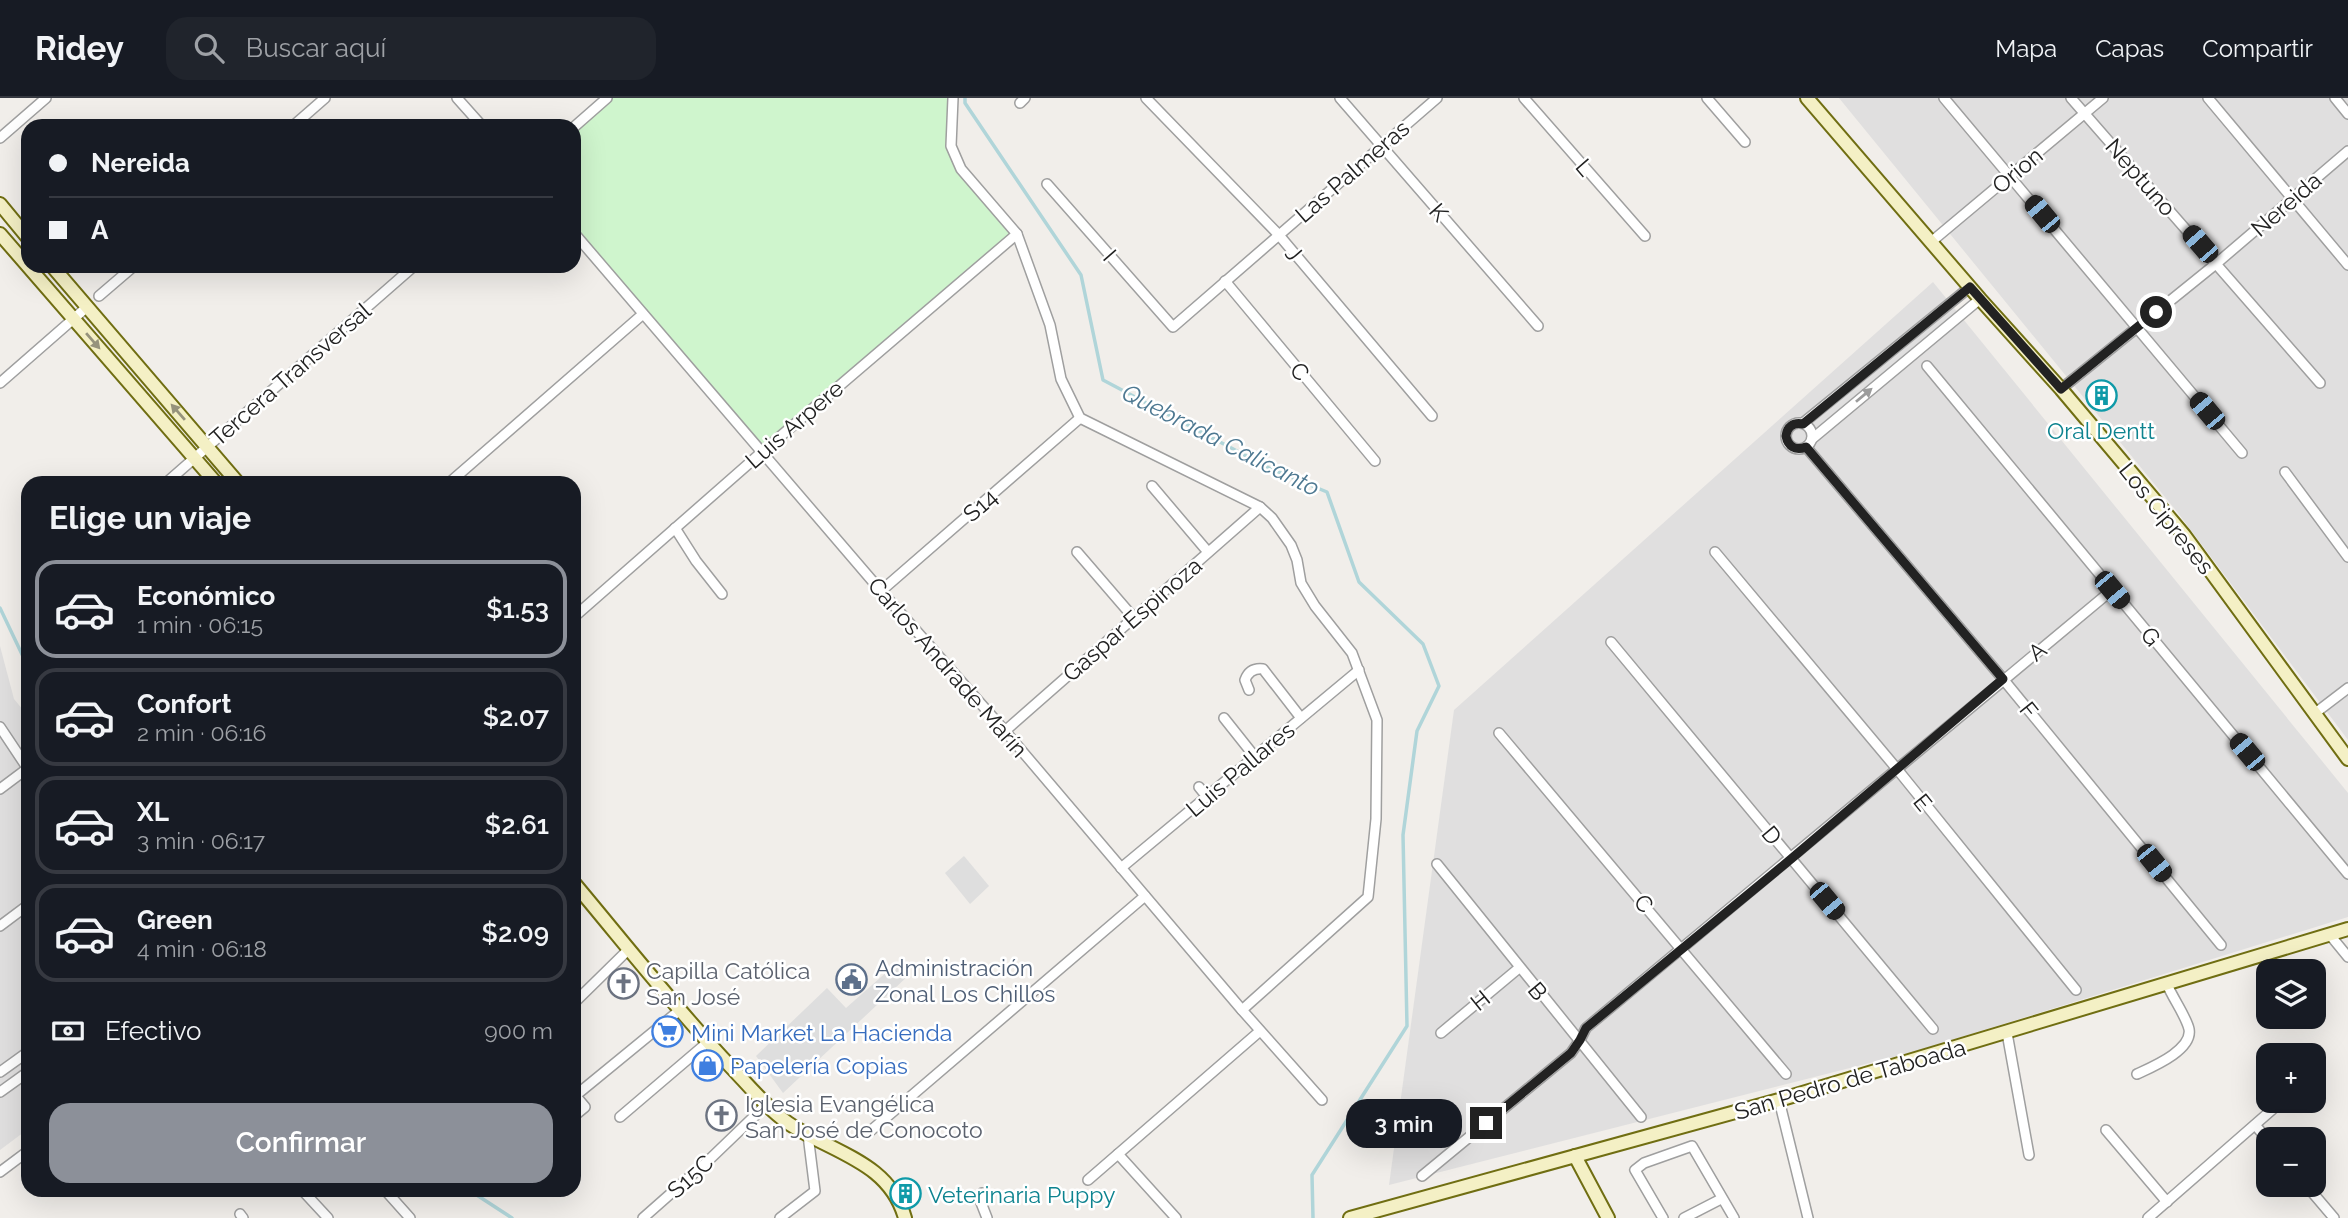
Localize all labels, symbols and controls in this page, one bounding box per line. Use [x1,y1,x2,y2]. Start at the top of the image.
search box [166,17,656,80]
text: Ridey [35,29,124,68]
icon: search [190,29,228,67]
text: Buscar aquí [246,33,386,63]
text: Mapa [1995,34,2057,63]
text: Capas [2095,34,2164,63]
text: Compartir [2202,34,2313,63]
street label: Las Palmeras [1289,114,1415,228]
street label: Neptuno [2100,133,2182,221]
street label: Orion [1986,141,2048,199]
text: Nereida [91,148,190,178]
street label: L [1570,153,1600,181]
street label: Nereida [2245,166,2327,242]
car [2021,191,2064,237]
street label: K [1424,198,1454,227]
text: A [91,215,108,245]
car [2179,221,2222,267]
street label: J [1280,240,1308,266]
street label: I [1098,244,1122,266]
street label: Tercera Transversal [204,296,377,451]
route start [2140,296,2172,328]
one-way arrow [85,332,101,350]
street label: C [1285,356,1316,386]
street label: Luis Arpere [740,374,848,474]
water label: Quebrada Calicanto [1117,378,1325,502]
building icon: Oral Dentt [2084,379,2118,413]
one-way arrow [1856,388,1873,403]
car [2186,388,2229,434]
one-way arrow [171,404,186,421]
place label: Oral Dentt [2047,417,2155,444]
street label: Los Cipreses [2114,457,2220,579]
street label: S14 [957,483,1003,527]
text: Elige un viaje [49,499,251,536]
street label: Gaspar Espinoza [1057,551,1207,687]
car [2091,567,2134,613]
street label: Carlos Andrade Marín [863,572,1033,762]
icon: car [53,578,116,641]
text: Económico [137,581,275,611]
text: $1.53 [486,594,549,624]
text: 1 min · 06:15 [137,611,263,638]
street label: G [2135,621,2167,651]
street label: A [2022,635,2052,666]
icon: car [53,686,116,749]
text: Confort [137,689,231,719]
street label: F [2014,696,2044,724]
text: $2.07 [483,702,549,732]
street label: Luis Pallares [1180,716,1300,822]
text: 2 min · 06:16 [137,719,266,746]
car [2226,729,2269,775]
street label: E [1908,788,1938,816]
icon: car [53,794,116,857]
text: XL [137,797,169,827]
text: $2.61 [485,810,549,840]
street label: D [1756,820,1788,850]
text: 3 min · 06:17 [137,827,265,854]
car [2133,840,2176,886]
car [1806,878,1849,924]
street label: C [1629,888,1660,918]
icon: car [53,902,116,965]
text: Green [137,905,213,935]
text: $2.09 [482,918,549,948]
text: 4 min · 06:18 [137,935,267,962]
place label: Administración Zonal Los Chillos [875,954,1055,1007]
place label: Capilla Católica San José [646,957,810,1010]
map controls [2256,959,2326,1197]
button: layers [2256,959,2326,1029]
public building icon: Administración Zonal Los Chillos [835,963,869,997]
church icon: Capilla Católica San José [606,966,640,1000]
street label: B [1523,976,1553,1006]
street label: H [1465,984,1495,1016]
icon: cash [49,1012,87,1050]
supermarket icon: Mini Market La Hacienda [651,1015,685,1049]
text: Efectivo [105,1016,202,1046]
text: 900 m [484,1017,553,1044]
place label: Mini Market La Hacienda [691,1019,952,1046]
street label: San Pedro de Taboada [1731,1033,1969,1125]
button: + [2256,1043,2326,1113]
shop icon: Papelería Copias [690,1048,724,1082]
place label: Papelería Copias [730,1052,908,1079]
place label: Iglesia Evangélica San José de Conocoto [745,1090,983,1143]
callout: 3 min [1346,1098,1462,1148]
church icon: Iglesia Evangélica San José de Conocoto [705,1099,739,1133]
button: Confirmar [49,1103,553,1183]
route end [1470,1107,1502,1139]
text: 3 min [1375,1110,1433,1137]
button: − [2256,1127,2326,1197]
street label: S15C [662,1148,719,1203]
building icon: Veterinaria Puppy [888,1177,922,1211]
place label: Veterinaria Puppy [928,1181,1115,1208]

